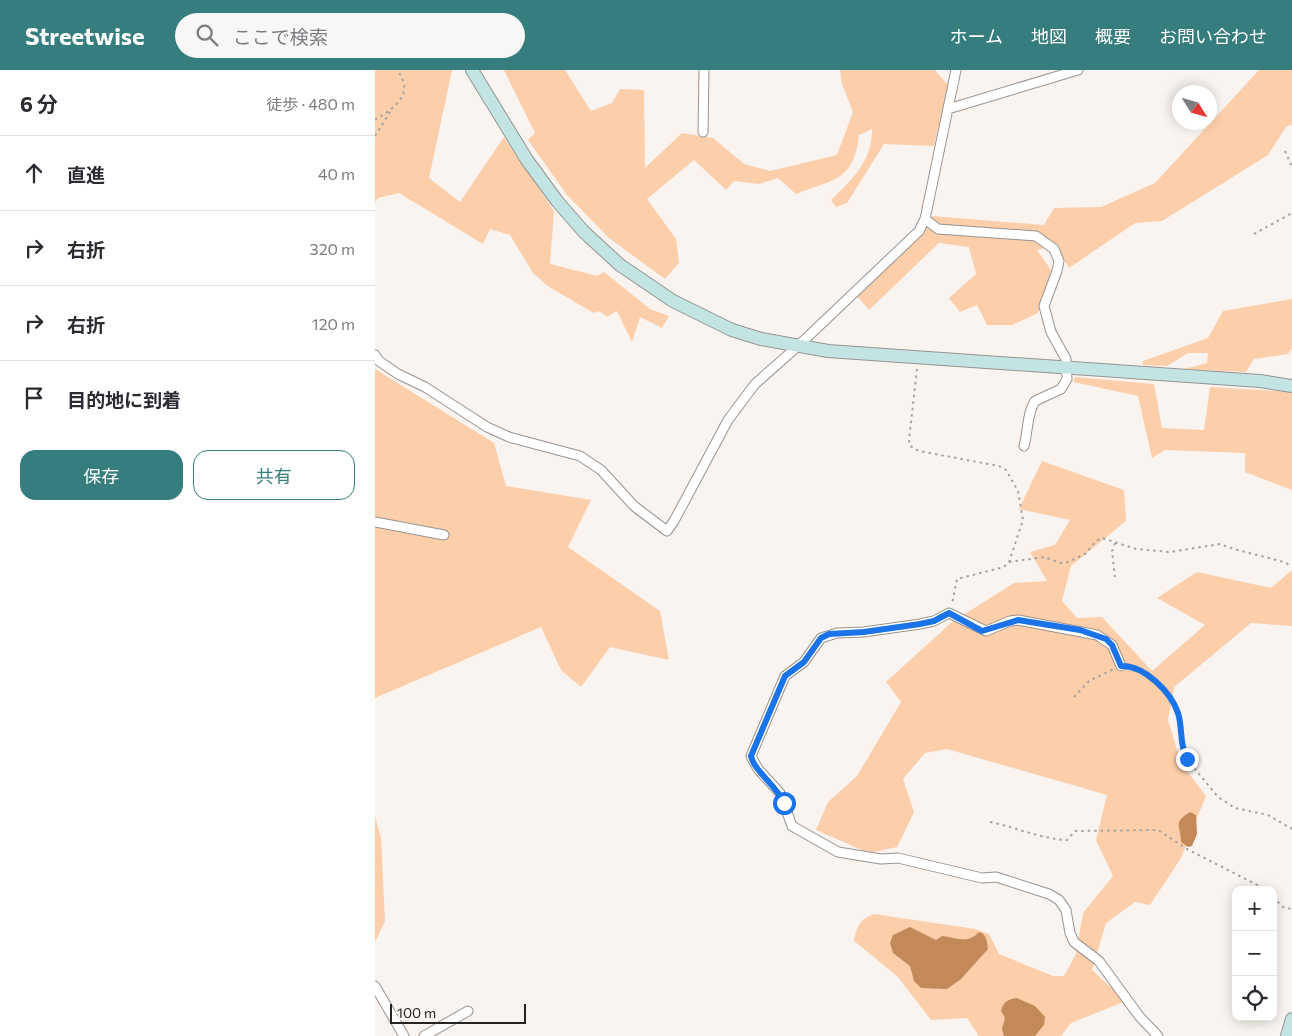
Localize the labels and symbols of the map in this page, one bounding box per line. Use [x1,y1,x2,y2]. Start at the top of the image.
north arrow [1172,85,1217,130]
route end [1176,748,1199,771]
route start [773,792,796,815]
scale bar [390,1001,526,1024]

